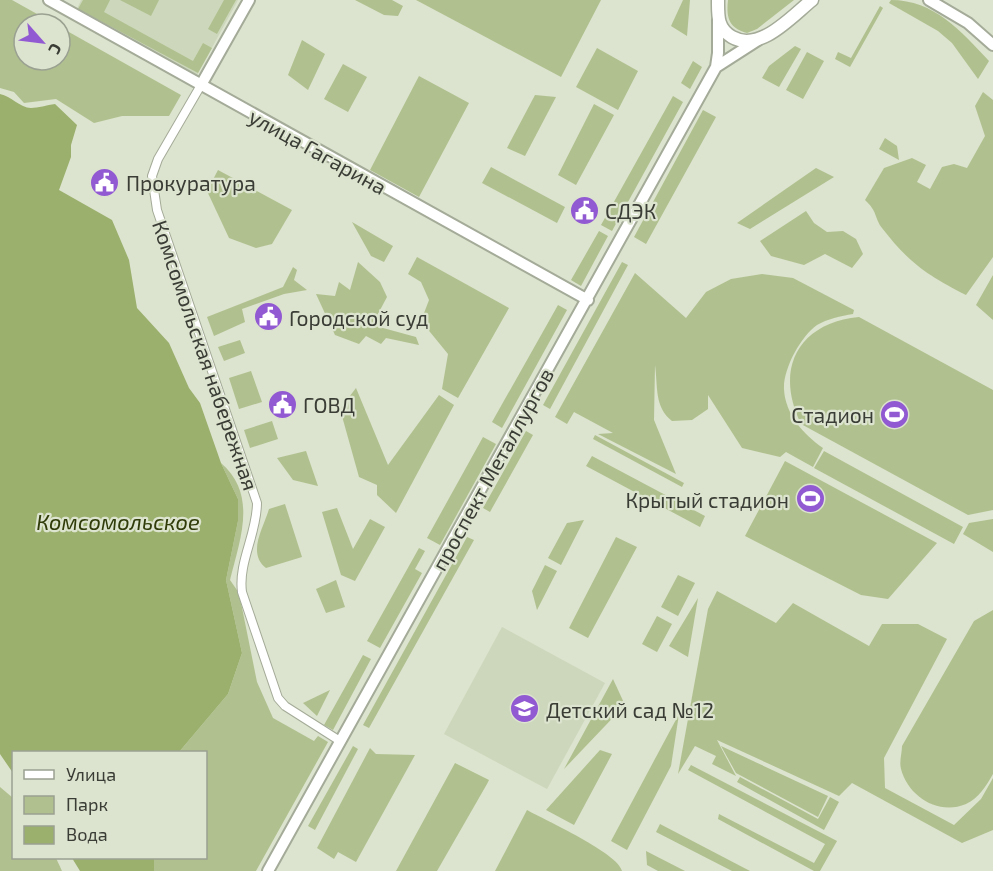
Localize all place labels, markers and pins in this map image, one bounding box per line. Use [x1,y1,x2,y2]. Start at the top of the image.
public building icon: Прокуратура [89,166,121,198]
place label: Прокуратура [126,170,256,196]
public building icon: СДЭК [568,194,600,226]
place label: СДЭК [605,198,656,223]
public building icon: Городской суд [252,301,284,333]
place label: Городской суд [289,305,428,331]
public building icon: ГОВД [266,388,298,420]
place label: ГОВД [303,392,355,417]
sports icon: Стадион [879,398,911,430]
place label: Стадион [791,402,874,427]
sports icon: Крытый стадион [794,483,826,515]
place label: Крытый стадион [625,487,789,512]
school or university icon: Детский сад №12 [509,693,541,725]
place label: Детский сад №12 [546,697,714,722]

